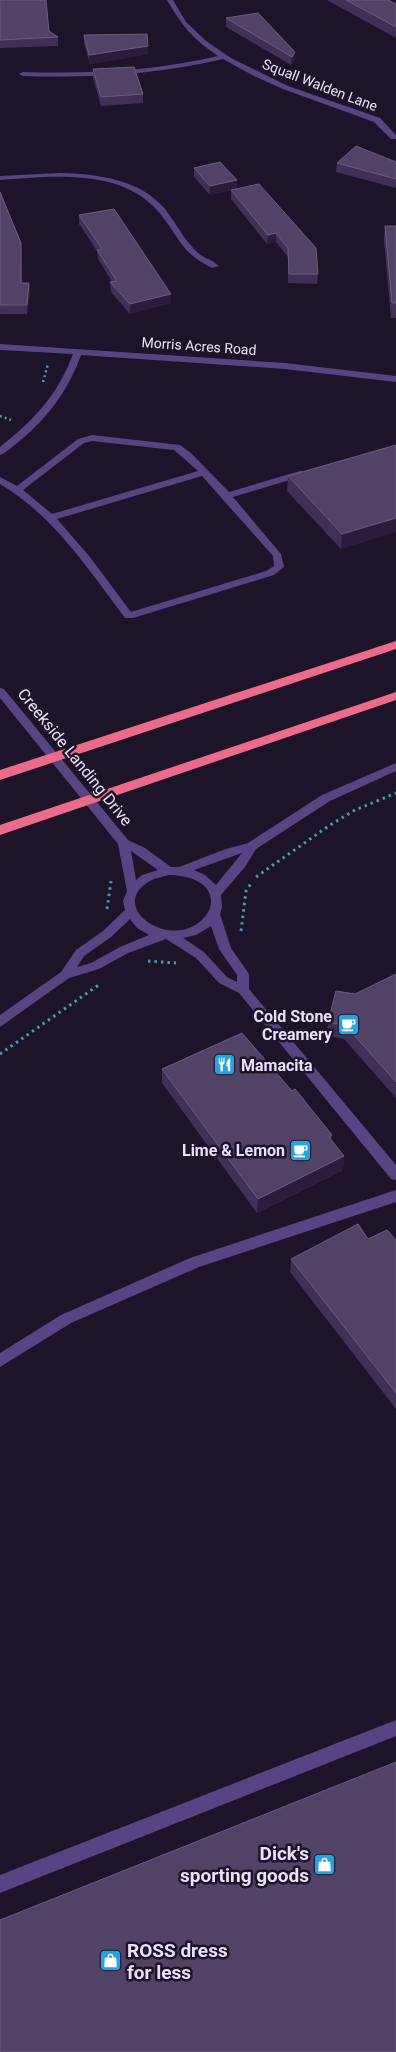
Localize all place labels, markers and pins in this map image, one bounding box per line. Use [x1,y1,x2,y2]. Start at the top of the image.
place label: Cold Stone Creamery [254,1007,333,1044]
cafe icon: Cold Stone Creamery [336,1013,360,1037]
restaurant icon: Mamacita [213,1053,237,1077]
place label: Mamacita [241,1056,313,1075]
cafe icon: Lime & Lemon [289,1138,313,1162]
place label: Lime & Lemon [182,1141,285,1160]
place label: Dick's sporting goods [180,1842,309,1887]
shop icon: Dick's sporting goods [313,1852,337,1876]
place label: ROSS dress for less [127,1939,228,1984]
shop icon: ROSS dress for less [99,1949,123,1973]

